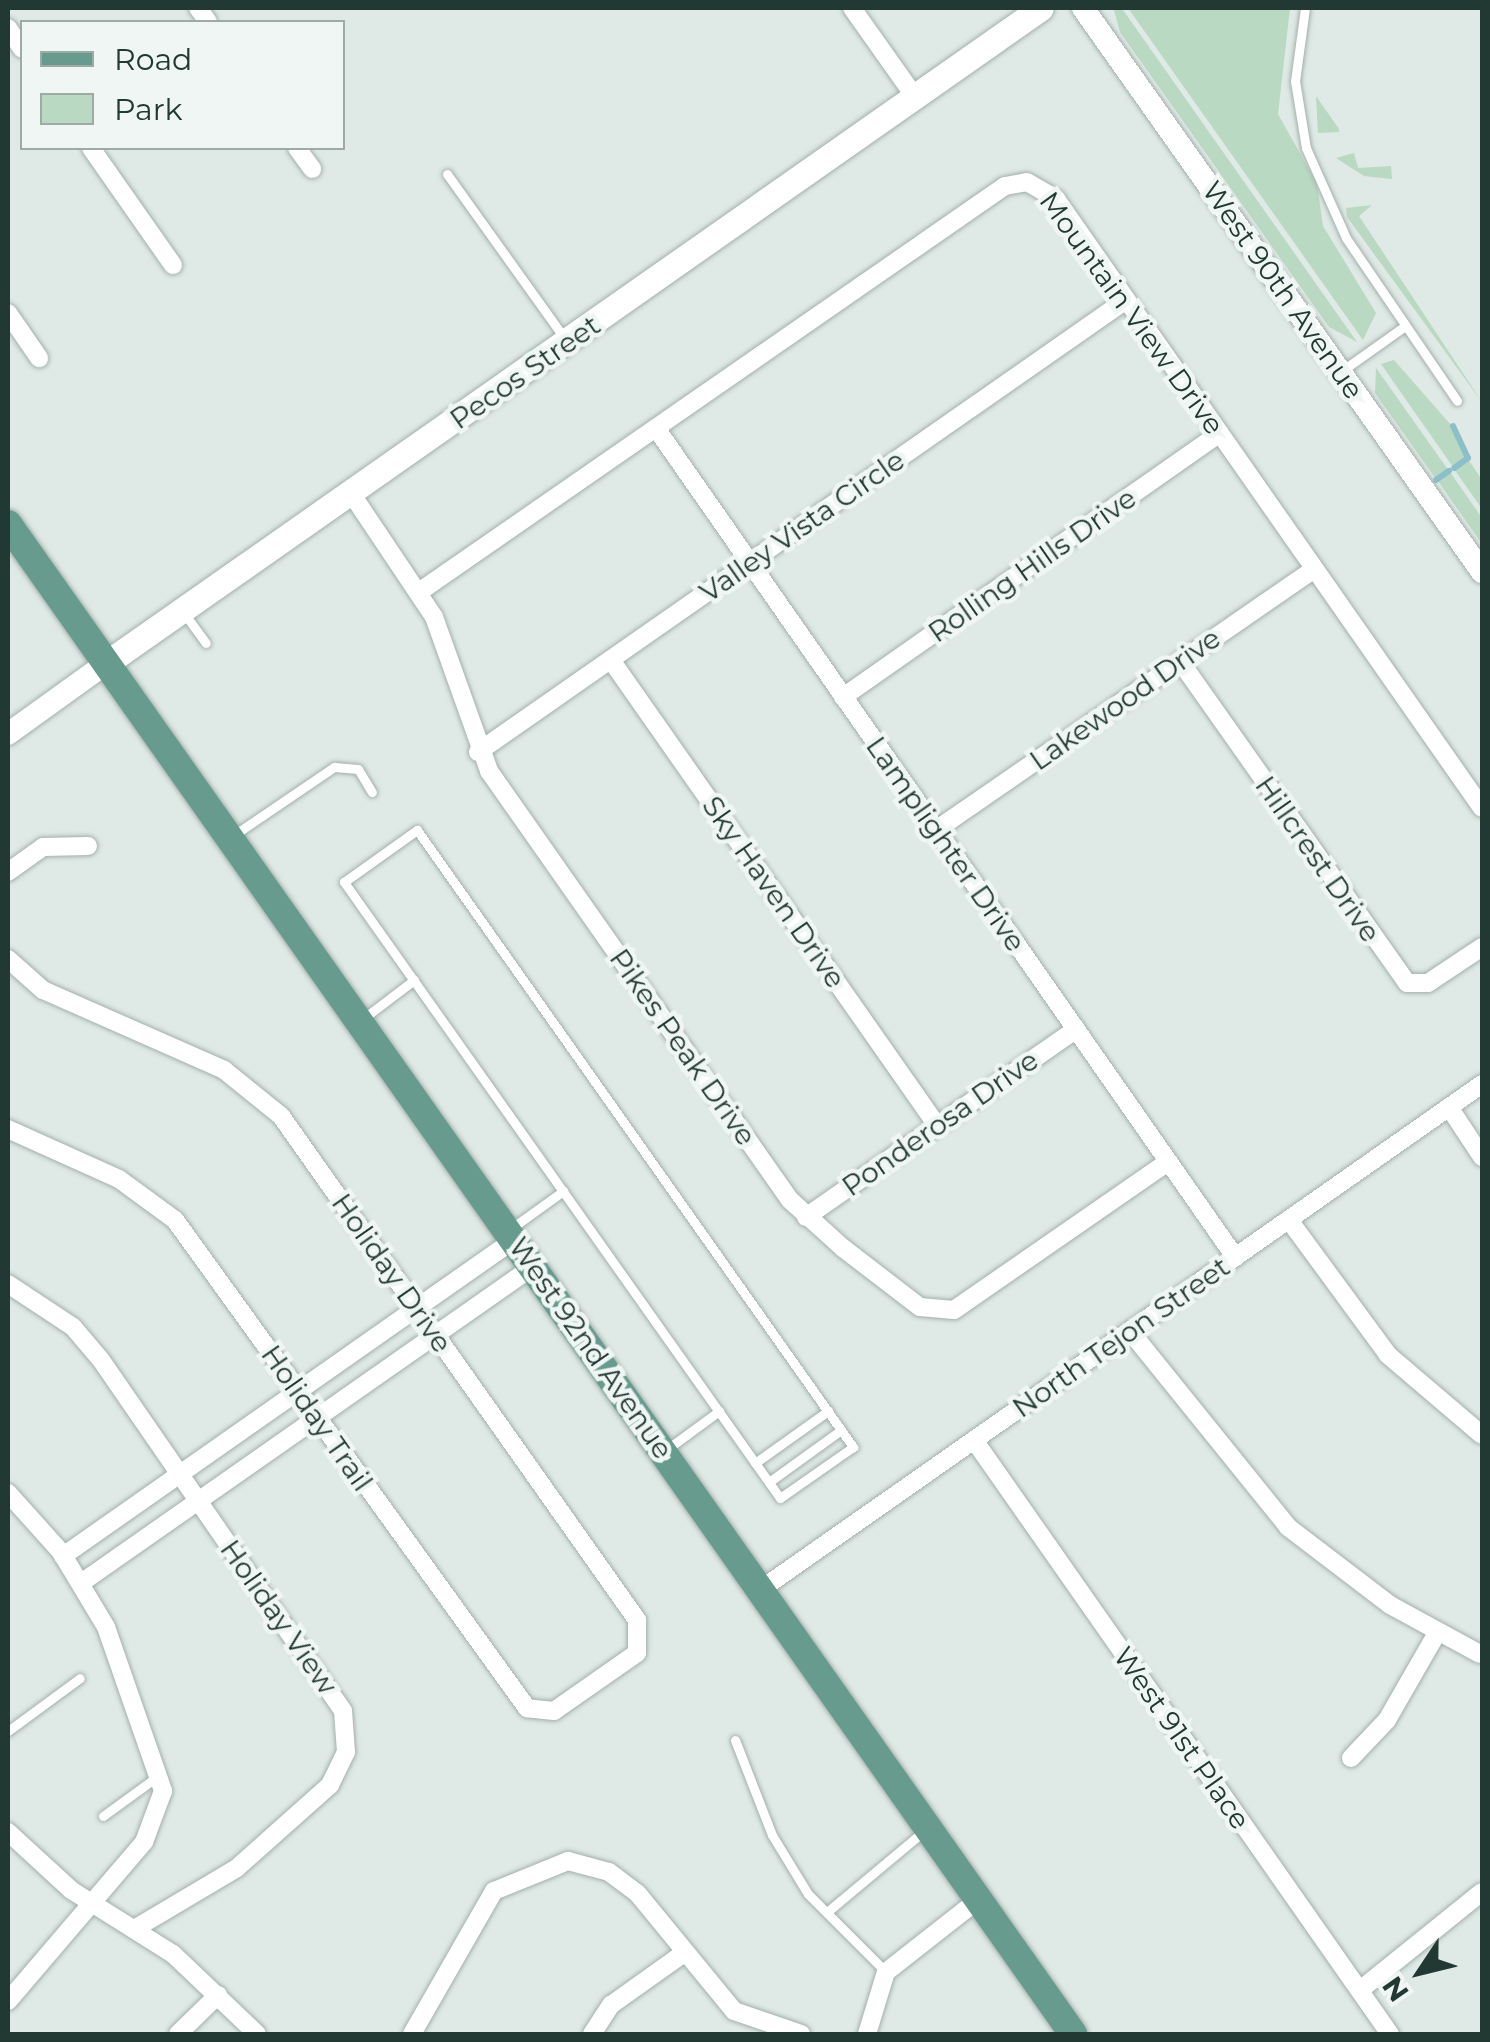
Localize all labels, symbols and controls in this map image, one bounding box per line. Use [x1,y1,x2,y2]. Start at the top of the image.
legend [20,20,345,150]
text: Road [114,41,192,78]
text: Park [114,91,183,128]
street label: West 90th Avenue [1195,175,1371,405]
street label: Mountain View Drive [1033,185,1231,441]
street label: Pecos Street [444,308,606,436]
street label: Valley Vista Circle [693,443,911,609]
street label: Rolling Hills Drive [922,481,1142,649]
street label: Lakewood Drive [1023,621,1227,777]
street label: Lamplighter Drive [859,730,1033,958]
street label: Hillcrest Drive [1248,770,1388,948]
street label: Sky Haven Drive [695,790,853,994]
street label: Pikes Peak Drive [603,942,763,1152]
street label: Ponderosa Drive [836,1043,1044,1203]
street label: Holiday Drive [325,1187,459,1359]
street label: West 92nd Avenue [502,1231,680,1465]
street label: North Tejon Street [1006,1250,1236,1424]
street label: Holiday Trail [254,1339,380,1497]
street label: Holiday View [213,1533,345,1701]
street label: West 91st Place [1107,1640,1257,1836]
north arrow [1370,1922,1470,2022]
text: N [1375,1970,1416,2008]

